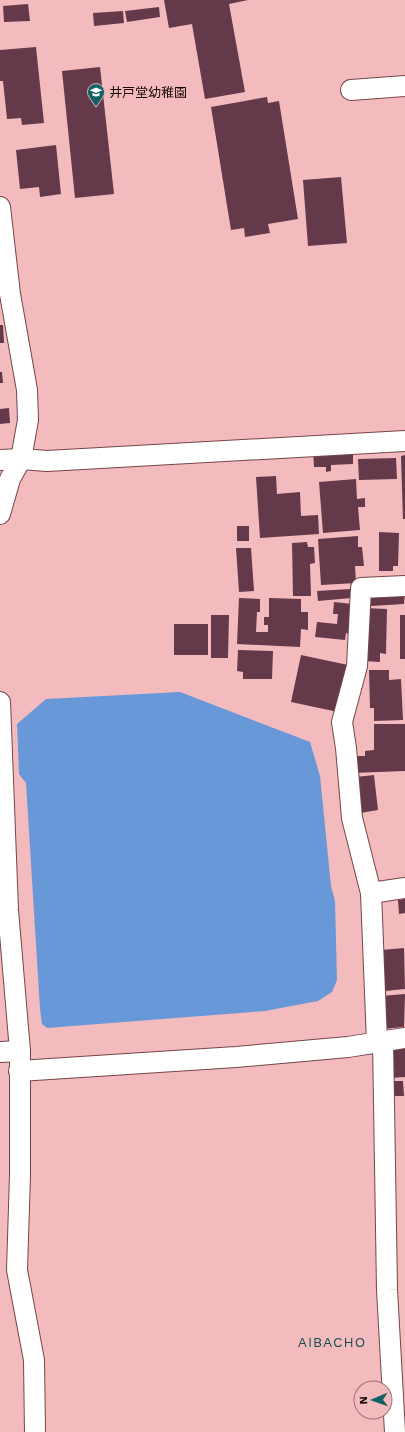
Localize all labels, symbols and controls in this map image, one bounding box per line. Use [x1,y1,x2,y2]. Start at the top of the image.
school or university icon: 井戸堂幼稚園 [86,82,106,107]
place label: 井戸堂幼稚園 [109,85,187,100]
district label: AIBACHO [298,1334,366,1350]
north arrow [353,1380,393,1420]
text: N [357,1396,370,1405]

